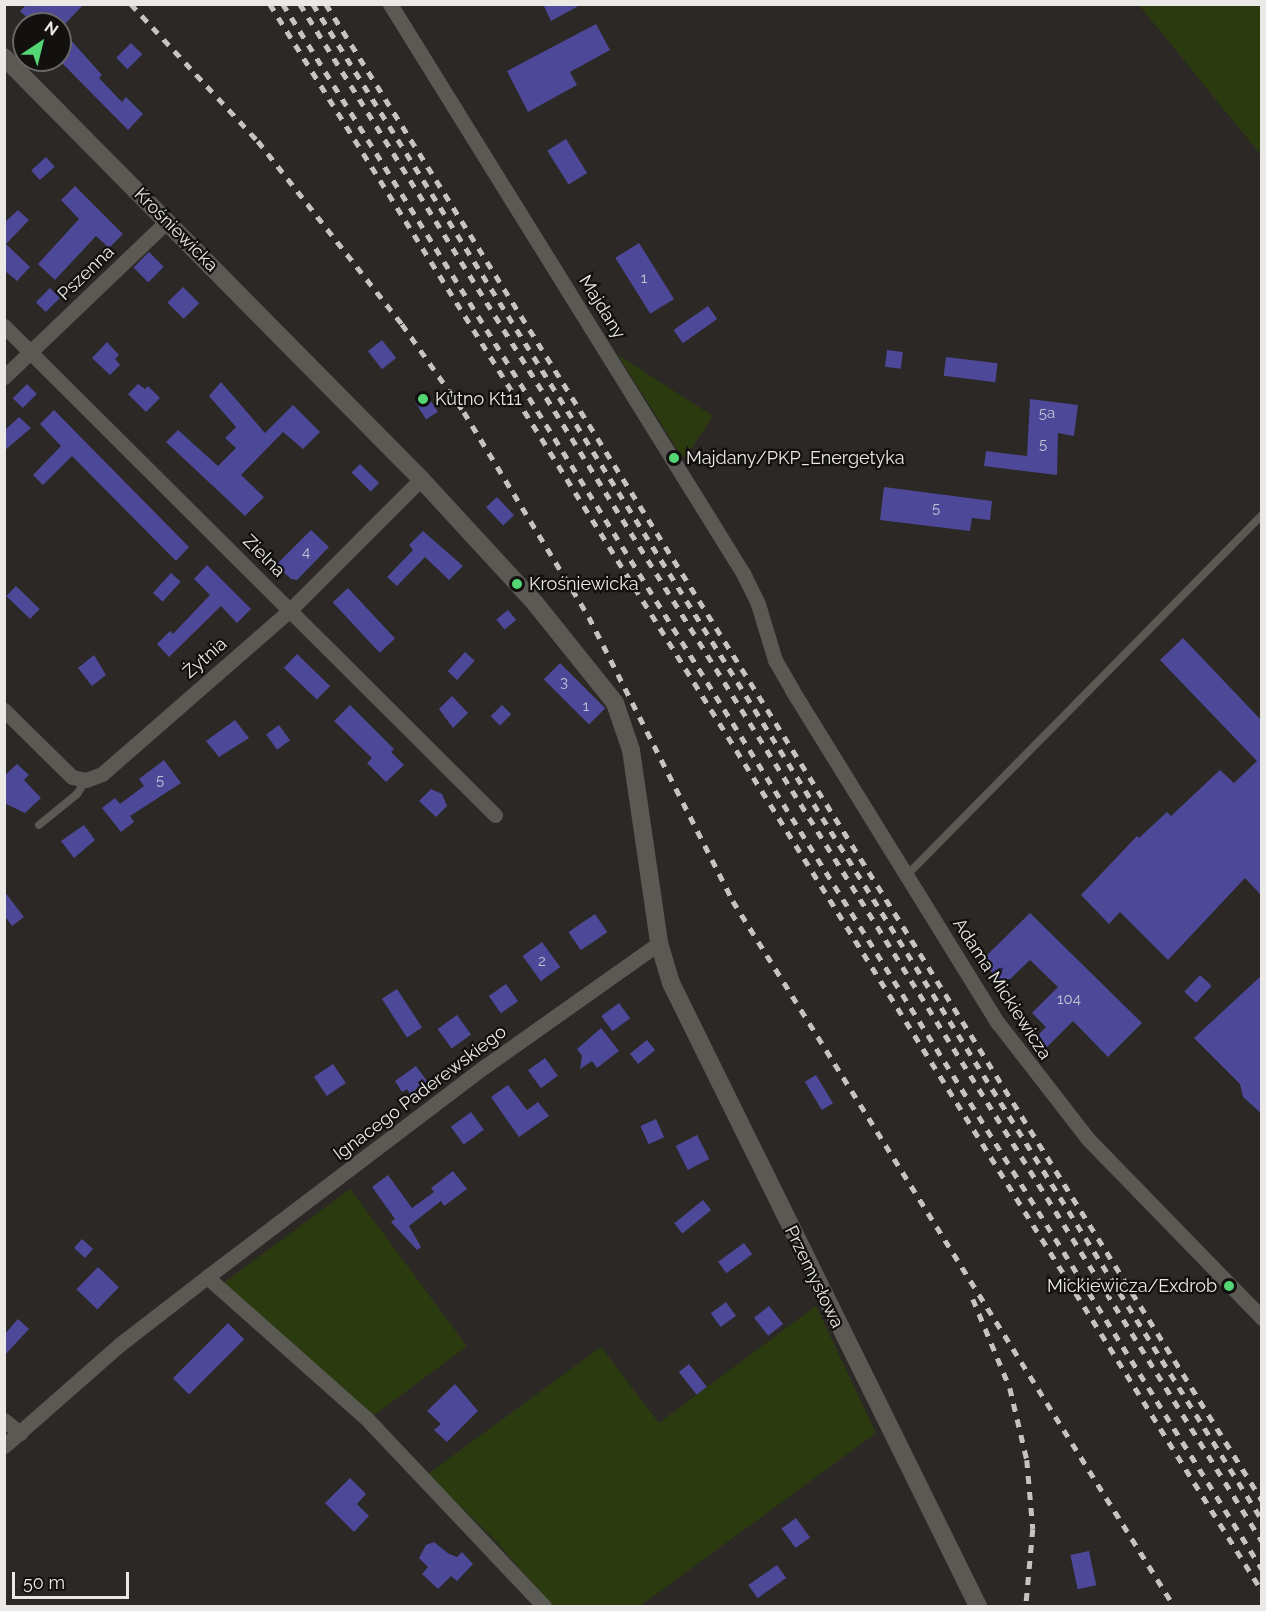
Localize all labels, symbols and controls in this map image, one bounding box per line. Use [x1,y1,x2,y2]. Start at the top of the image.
north arrow [12,12,72,72]
text: N [41,17,62,40]
street label: Krośniewicka [130,184,222,276]
street label: Pszenna [53,241,119,305]
house number: 1 [641,270,647,288]
street label: Majdany [574,271,630,343]
place label: Kutno Kt11 [435,388,522,410]
marker: Kutno Kt11 [416,392,430,406]
house number: 5a [1039,405,1055,423]
house number: 5 [1039,436,1047,454]
place label: Majdany/PKP_Energetyka [686,447,905,469]
marker: Majdany/PKP_Energetyka [667,451,681,465]
house number: 5 [932,500,940,518]
street label: Zielna [238,530,290,582]
house number: 4 [302,544,310,562]
place label: Krośniewicka [529,573,638,595]
marker: Krośniewicka [510,577,524,591]
street label: Żytnia [179,633,231,683]
house number: 3 [560,674,568,692]
house number: 1 [583,698,589,716]
house number: 5 [156,772,164,790]
street label: Adama Mickiewicza [948,914,1056,1064]
house number: 2 [538,953,546,971]
house number: 104 [1057,991,1081,1009]
street label: Ignacego Paderewskiego [329,1021,511,1165]
street label: Przemysłowa [780,1222,848,1332]
place label: Mickiewicza/Exdrob [1047,1275,1217,1297]
marker: Mickiewicza/Exdrob [1222,1279,1236,1293]
scale bar [15,1560,132,1598]
text: 50 m [23,1572,65,1593]

